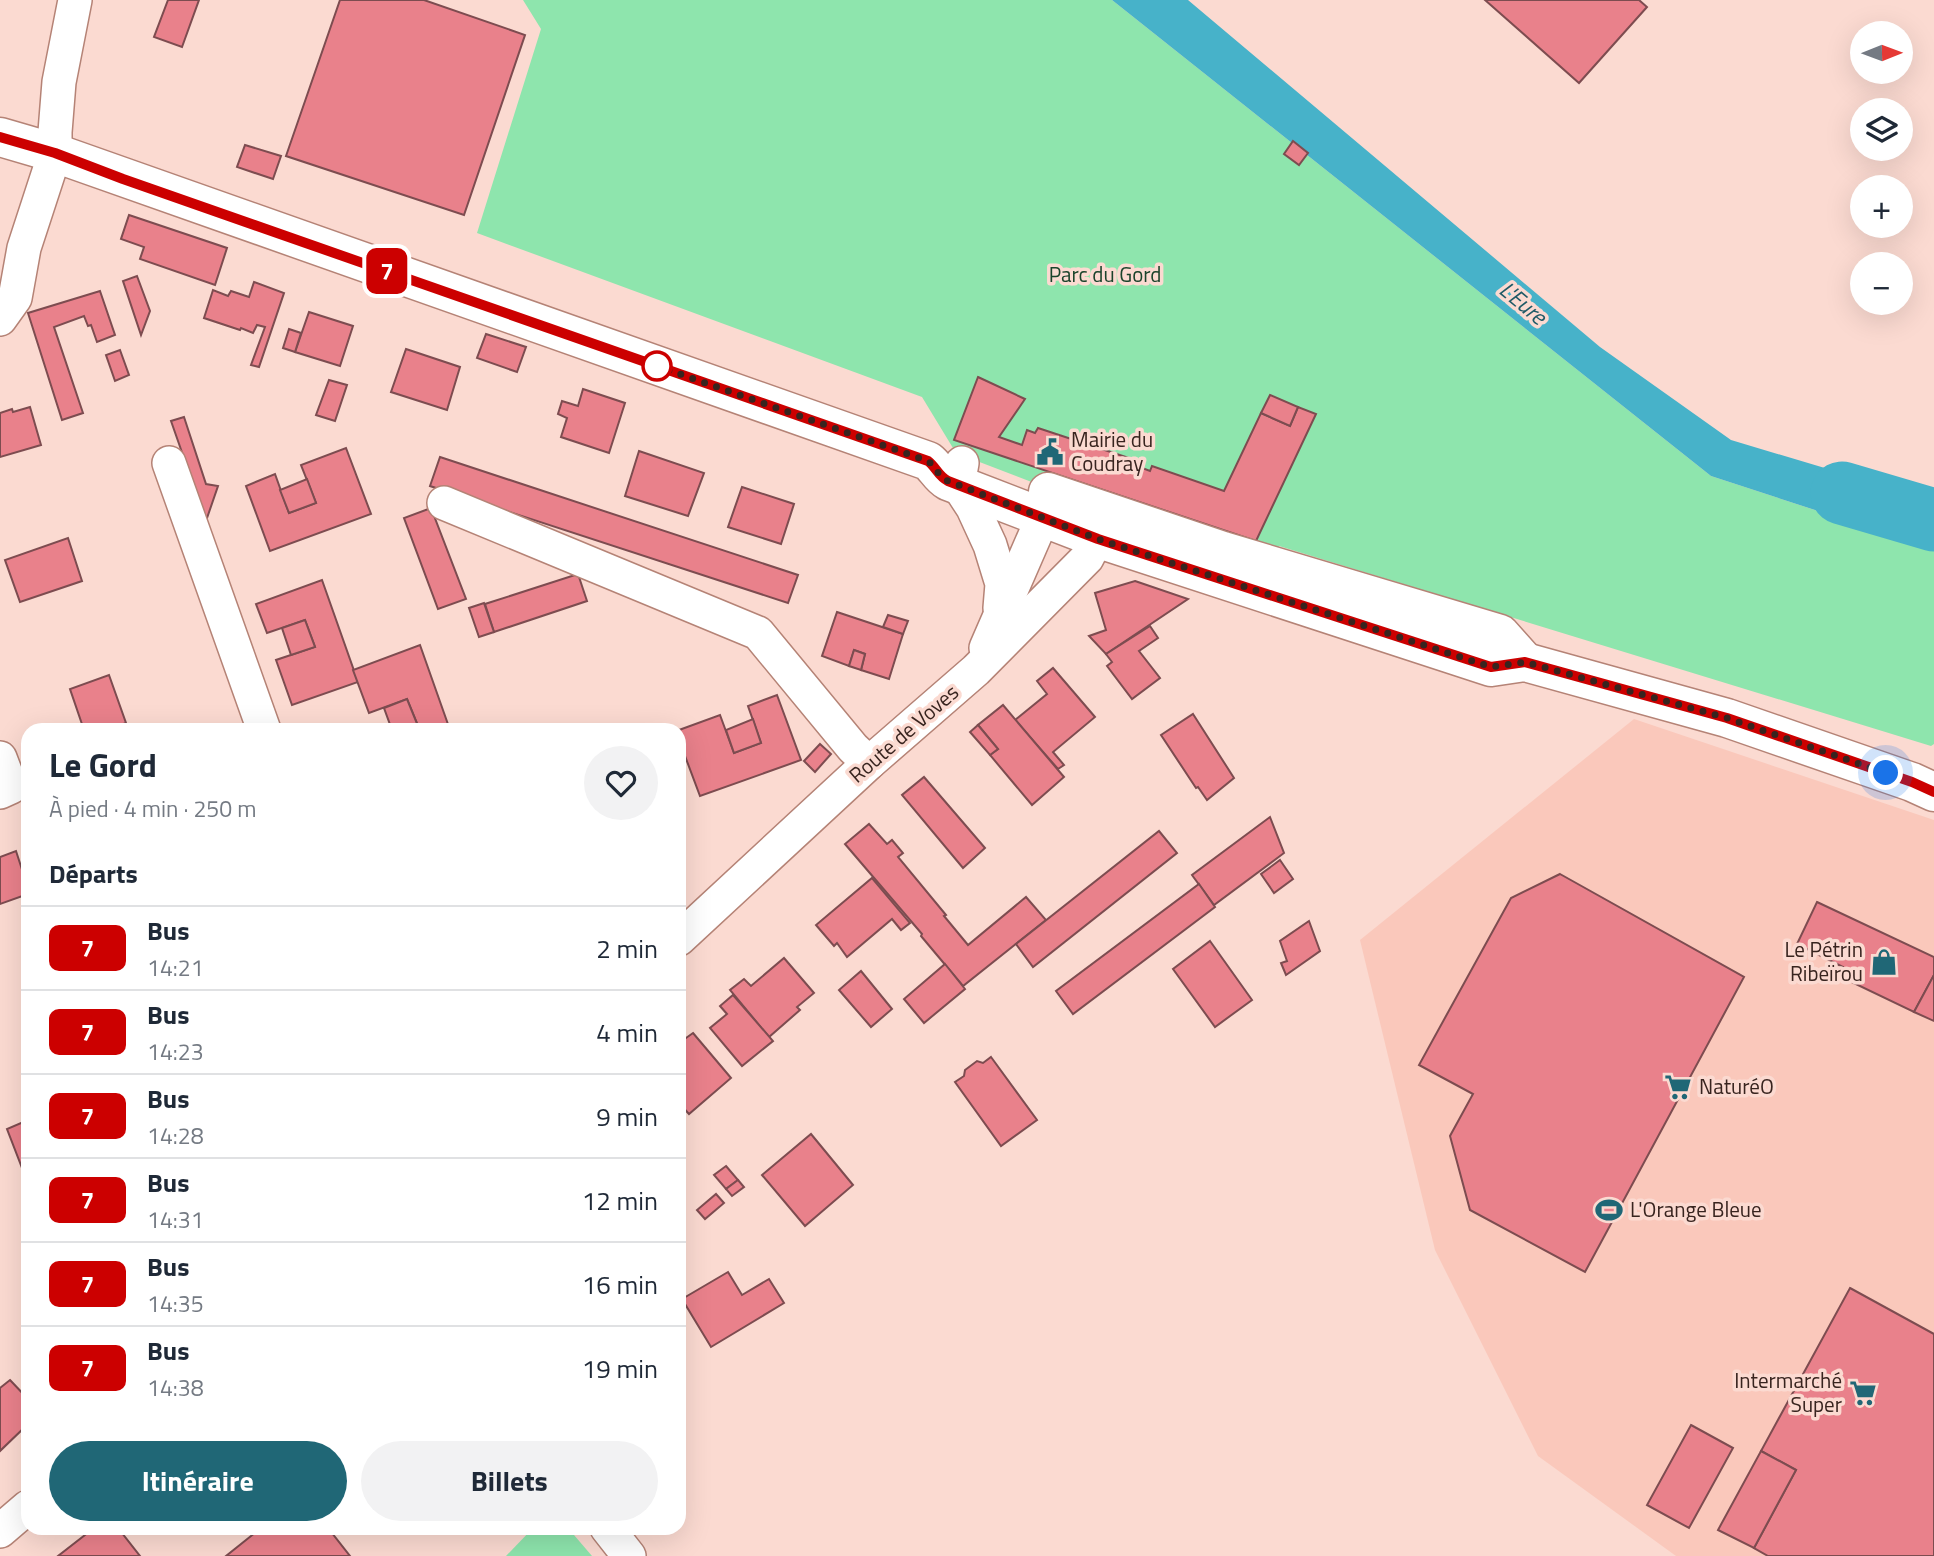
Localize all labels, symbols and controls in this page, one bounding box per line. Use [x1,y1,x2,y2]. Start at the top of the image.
north arrow [1850,21,1913,84]
map controls [1850,21,1913,315]
button: layers [1850,98,1913,161]
button: + [1850,175,1913,238]
line badge: 7 [364,248,410,294]
button: − [1850,252,1913,315]
text: 7 [380,253,394,289]
park label: Parc du Gord [1049,258,1161,290]
water label: L'Eure [1492,272,1556,334]
unlabelled marker [642,351,672,381]
place label: Mairie du Coudray [1071,423,1153,479]
public building icon: Mairie du Coudray [1035,437,1065,467]
street label: Route de Voves [841,676,965,790]
text: Le Gord [49,740,157,790]
button: heart [584,746,658,820]
your location [1868,755,1903,790]
text: À pied · 4 min · 250 m [49,791,256,826]
text: Départs [49,854,138,893]
text: Bus [147,911,189,950]
text: 2 min [596,929,658,968]
text: 7 [81,930,94,966]
place label: Le Pétrin Ribeïrou [1784,933,1863,989]
shop icon: Le Pétrin Ribeïrou [1869,947,1899,977]
text: 14:21 [147,950,204,985]
text: Bus [147,995,189,1034]
text: 4 min [596,1013,658,1052]
text: 7 [81,1014,94,1050]
text: 14:23 [147,1034,204,1069]
place label: NaturéO [1699,1070,1774,1102]
supermarket icon: NaturéO [1663,1072,1693,1102]
text: Bus [147,1079,189,1118]
text: 9 min [596,1097,658,1136]
text: 7 [81,1098,94,1134]
text: 14:28 [147,1118,204,1153]
text: Bus [147,1163,189,1202]
text: 12 min [582,1181,658,1220]
text: 7 [81,1182,94,1218]
place label: L'Orange Bleue [1630,1193,1762,1225]
sports icon: L'Orange Bleue [1594,1195,1624,1225]
text: 14:31 [147,1202,204,1237]
text: Bus [147,1247,189,1286]
text: 16 min [582,1265,658,1304]
text: 7 [81,1266,94,1302]
text: 14:35 [147,1286,204,1321]
text: Bus [147,1331,189,1370]
text: 19 min [582,1349,658,1388]
text: 7 [81,1350,94,1386]
place label: Intermarché Super [1734,1364,1842,1420]
text: 14:38 [147,1370,204,1405]
supermarket icon: Intermarché Super [1848,1378,1878,1408]
button: Itinéraire [49,1441,347,1521]
button: Billets [361,1441,658,1521]

